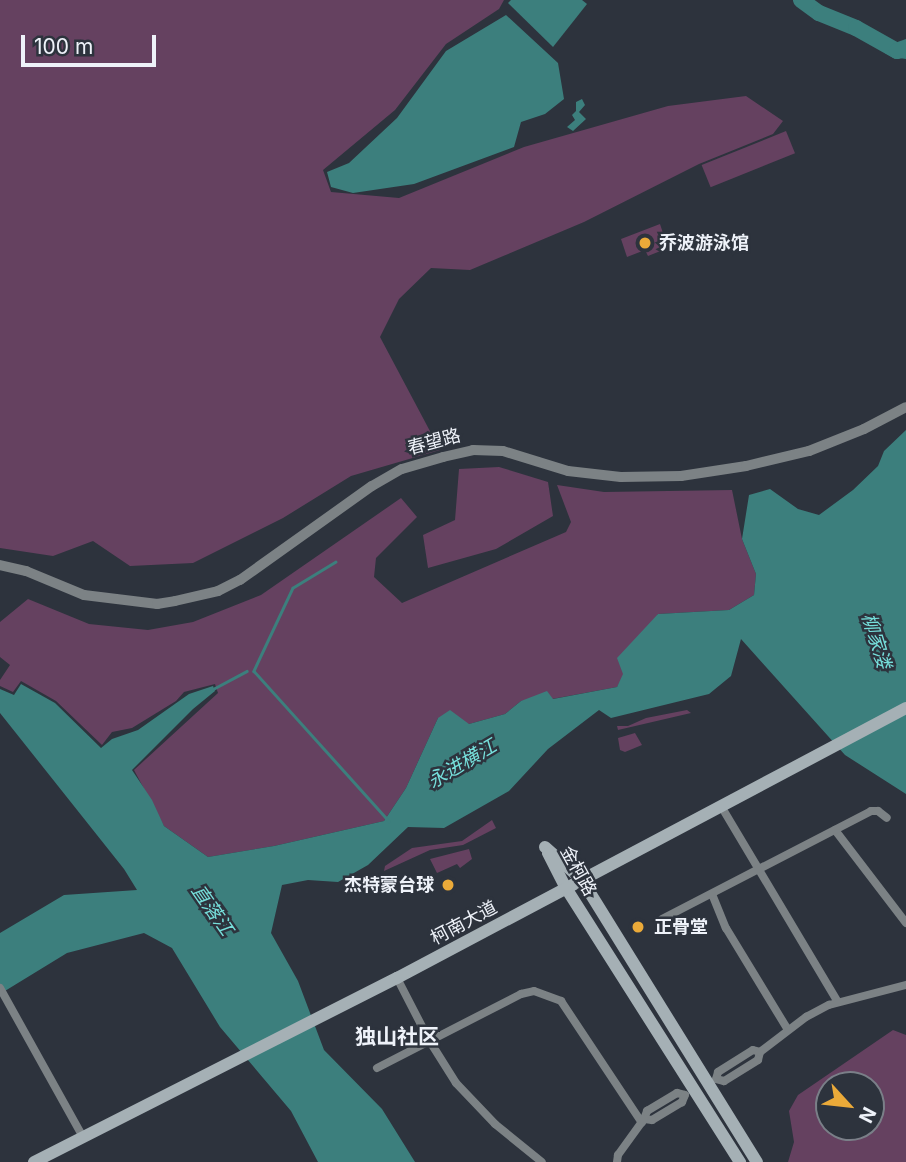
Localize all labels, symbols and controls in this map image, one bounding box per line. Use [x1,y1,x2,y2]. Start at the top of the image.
scale bar [24,21,159,65]
text: 100 m [34,34,93,59]
place label: 乔波游泳馆 [659,232,749,254]
marker: 乔波游泳馆 [637,235,653,251]
street label: 春望路 [405,425,463,459]
water label: 柳家溇 [857,610,895,672]
water label: 永进横江 [424,735,500,793]
street label: 金柯路 [555,842,601,900]
place label: 杰特蒙台球 [344,874,434,896]
marker: 杰特蒙台球 [440,877,456,893]
water label: 直落江 [186,880,238,940]
street label: 柯南大道 [427,897,501,949]
place label: 正骨堂 [654,916,708,938]
marker: 正骨堂 [628,917,648,937]
district label: 独山社区 [355,1024,439,1050]
north arrow [815,1071,885,1141]
text: N [854,1103,881,1127]

